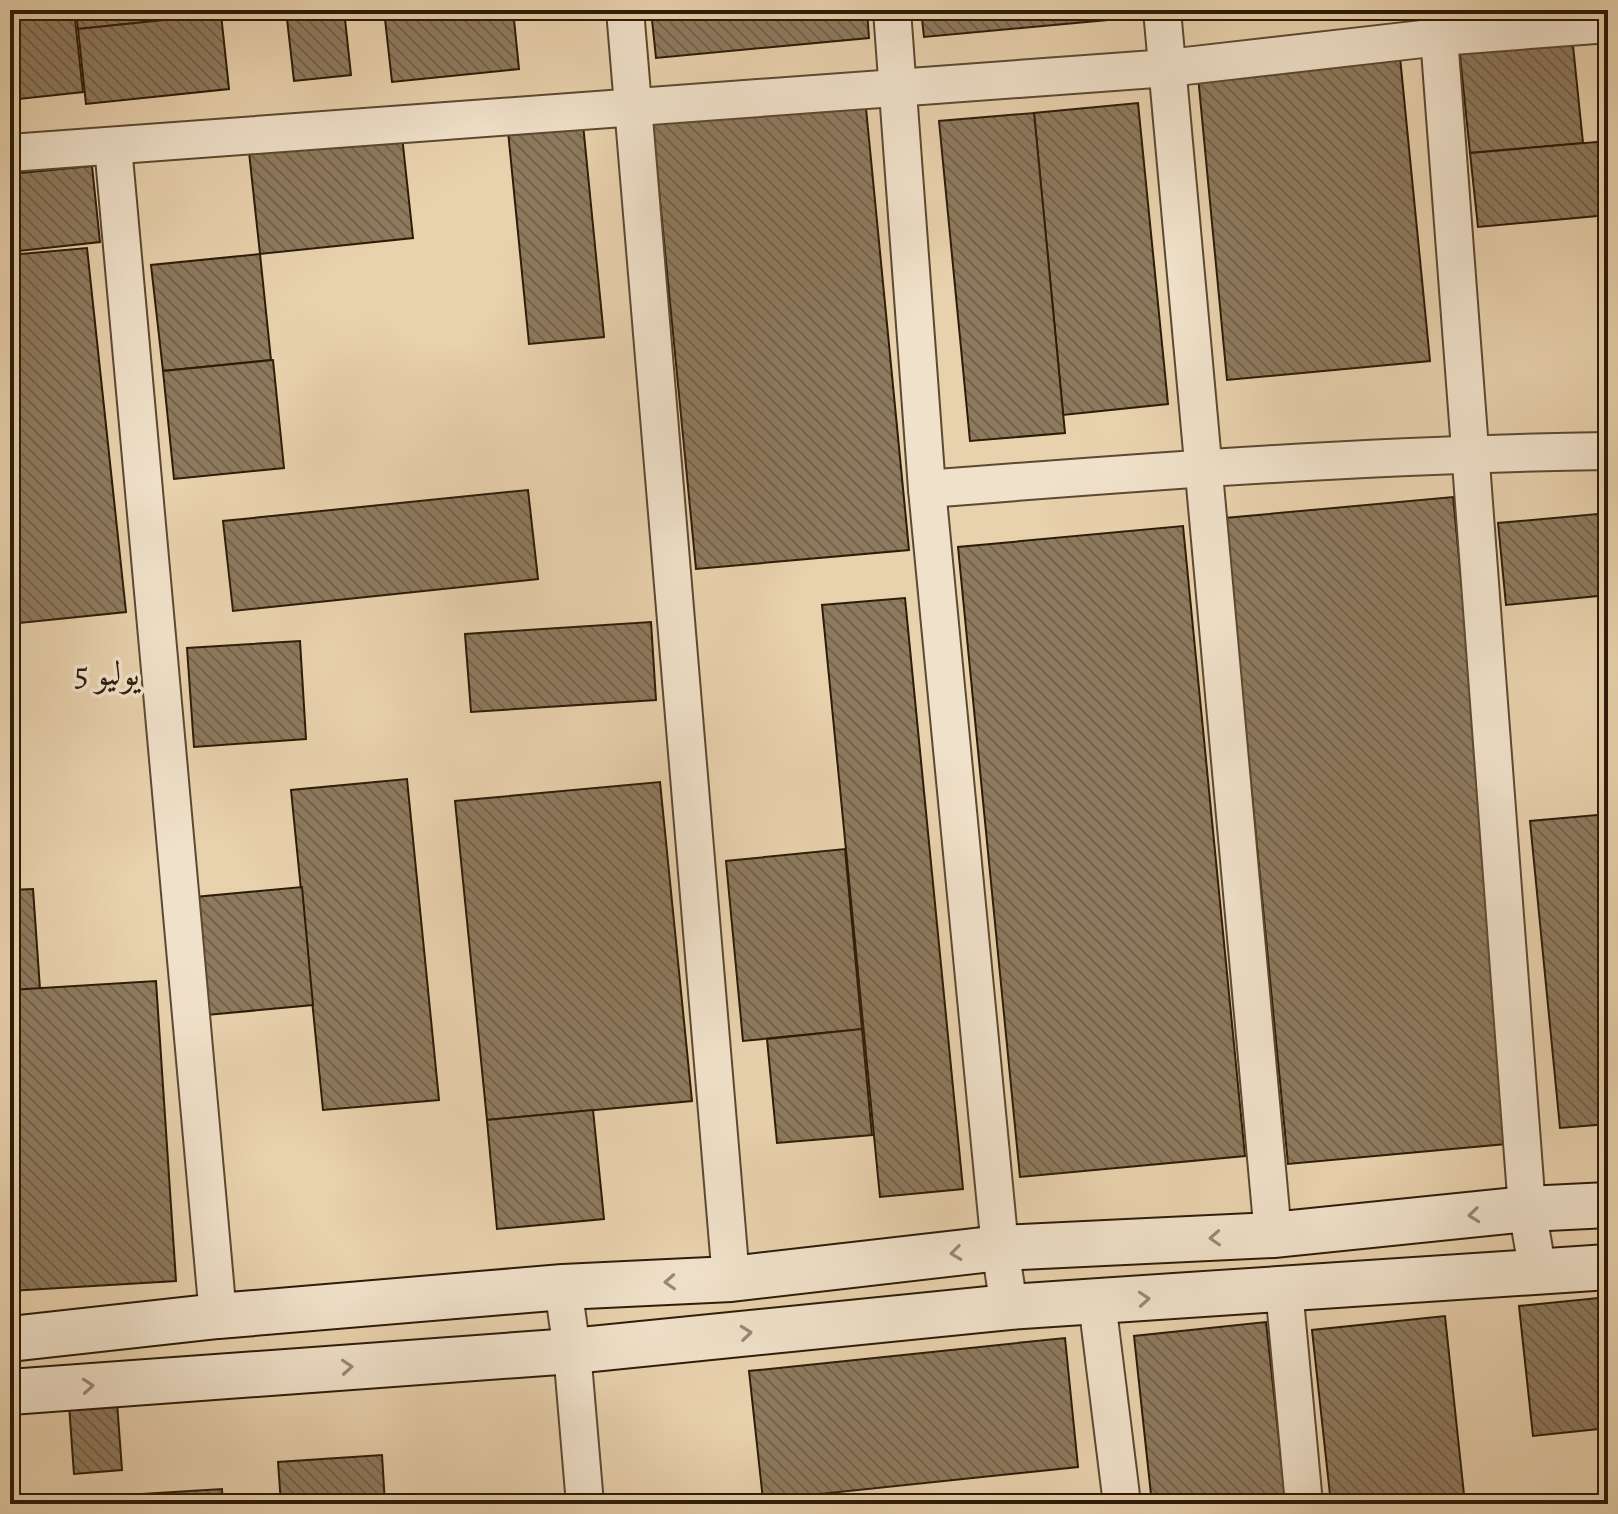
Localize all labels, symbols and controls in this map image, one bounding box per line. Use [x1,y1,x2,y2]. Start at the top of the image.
district label: 5 يوليو [74,650,141,697]
one-way arrow [1467,1206,1480,1223]
one-way arrow [1209,1229,1221,1246]
one-way arrow [949,1245,962,1262]
one-way arrow [663,1274,676,1291]
one-way arrow [1138,1291,1151,1308]
one-way arrow [740,1325,753,1342]
one-way arrow [341,1359,354,1376]
one-way arrow [82,1378,95,1395]

